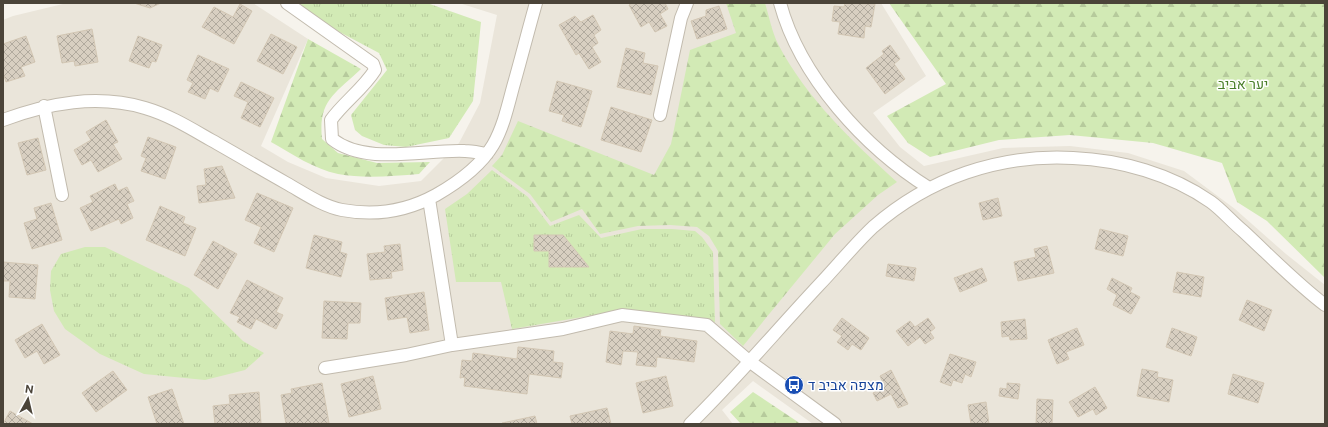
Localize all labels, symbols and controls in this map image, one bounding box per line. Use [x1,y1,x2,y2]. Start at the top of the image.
park label: יער אביב [1218,76,1268,92]
bus stop icon: מצפה אביב ד [783,374,805,396]
place label: מצפה אביב ד [808,377,884,393]
north arrow [8,379,48,419]
text: N [24,383,34,396]

